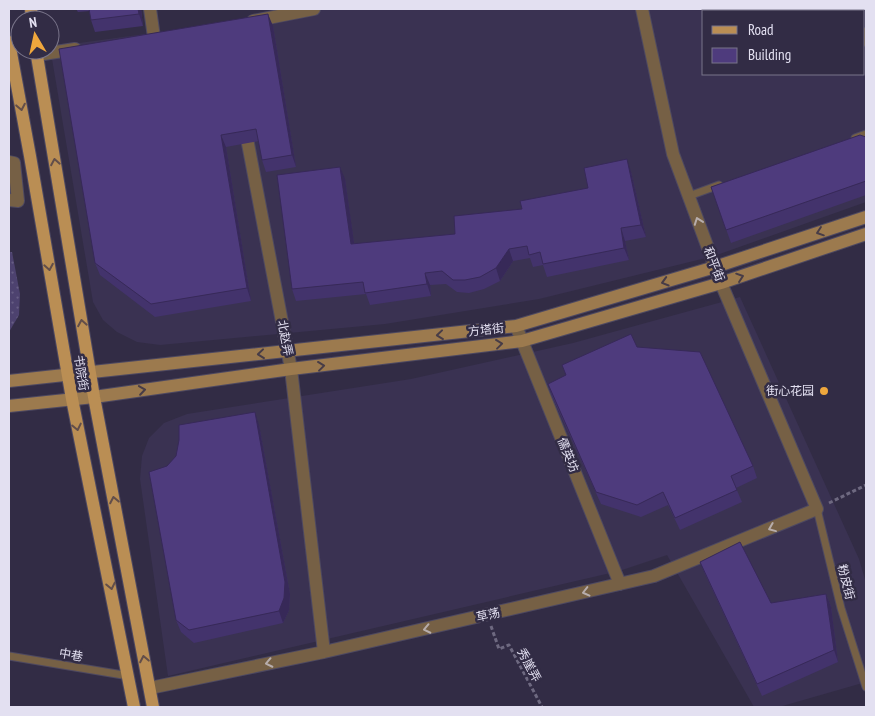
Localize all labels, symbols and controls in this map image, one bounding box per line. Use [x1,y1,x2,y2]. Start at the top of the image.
north arrow [10,10,60,60]
legend [702,10,865,75]
text: N [28,13,38,32]
text: Road [748,20,774,39]
text: Building [748,45,791,64]
one-way arrow [15,102,26,111]
one-way arrow [50,158,60,167]
one-way arrow [694,217,704,226]
one-way arrow [816,226,825,236]
street label: 和平街 [701,244,728,283]
one-way arrow [44,262,54,271]
one-way arrow [735,273,744,283]
one-way arrow [662,277,670,287]
one-way arrow [77,318,87,327]
street label: 北赵弄 [275,319,296,357]
street label: 方塔街 [467,320,505,339]
one-way arrow [435,329,443,340]
one-way arrow [496,339,504,350]
one-way arrow [257,348,265,359]
street label: 书院街 [71,354,92,392]
one-way arrow [317,361,325,372]
place label: 街心花园 [766,383,814,398]
one-way arrow [139,385,147,396]
marker: 街心花园 [818,385,830,397]
one-way arrow [72,422,82,431]
street label: 儒英坊 [555,435,582,474]
one-way arrow [109,495,119,504]
one-way arrow [768,521,777,532]
street label: 粉皮街 [835,563,858,601]
one-way arrow [105,581,115,590]
one-way arrow [581,586,590,597]
street label: 草荡 [475,605,501,625]
one-way arrow [423,623,432,634]
street label: 中巷 [58,645,84,664]
street label: 秀崖弄 [514,645,545,684]
one-way arrow [139,655,150,664]
one-way arrow [264,657,273,668]

